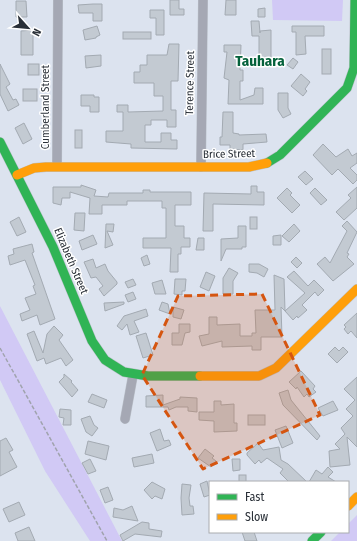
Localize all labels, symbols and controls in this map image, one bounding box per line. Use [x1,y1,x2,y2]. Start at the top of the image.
north arrow [8,8,48,48]
text: N [29,26,44,38]
street label: Terence Street [183,50,197,115]
district label: Tauhara [235,52,285,70]
street label: Cumberland Street [39,64,52,149]
street label: Brice Street [203,147,256,161]
street label: Elizabeth Street [51,226,91,296]
legend [209,481,349,533]
text: Fast [245,490,264,504]
text: Slow [245,510,268,524]

